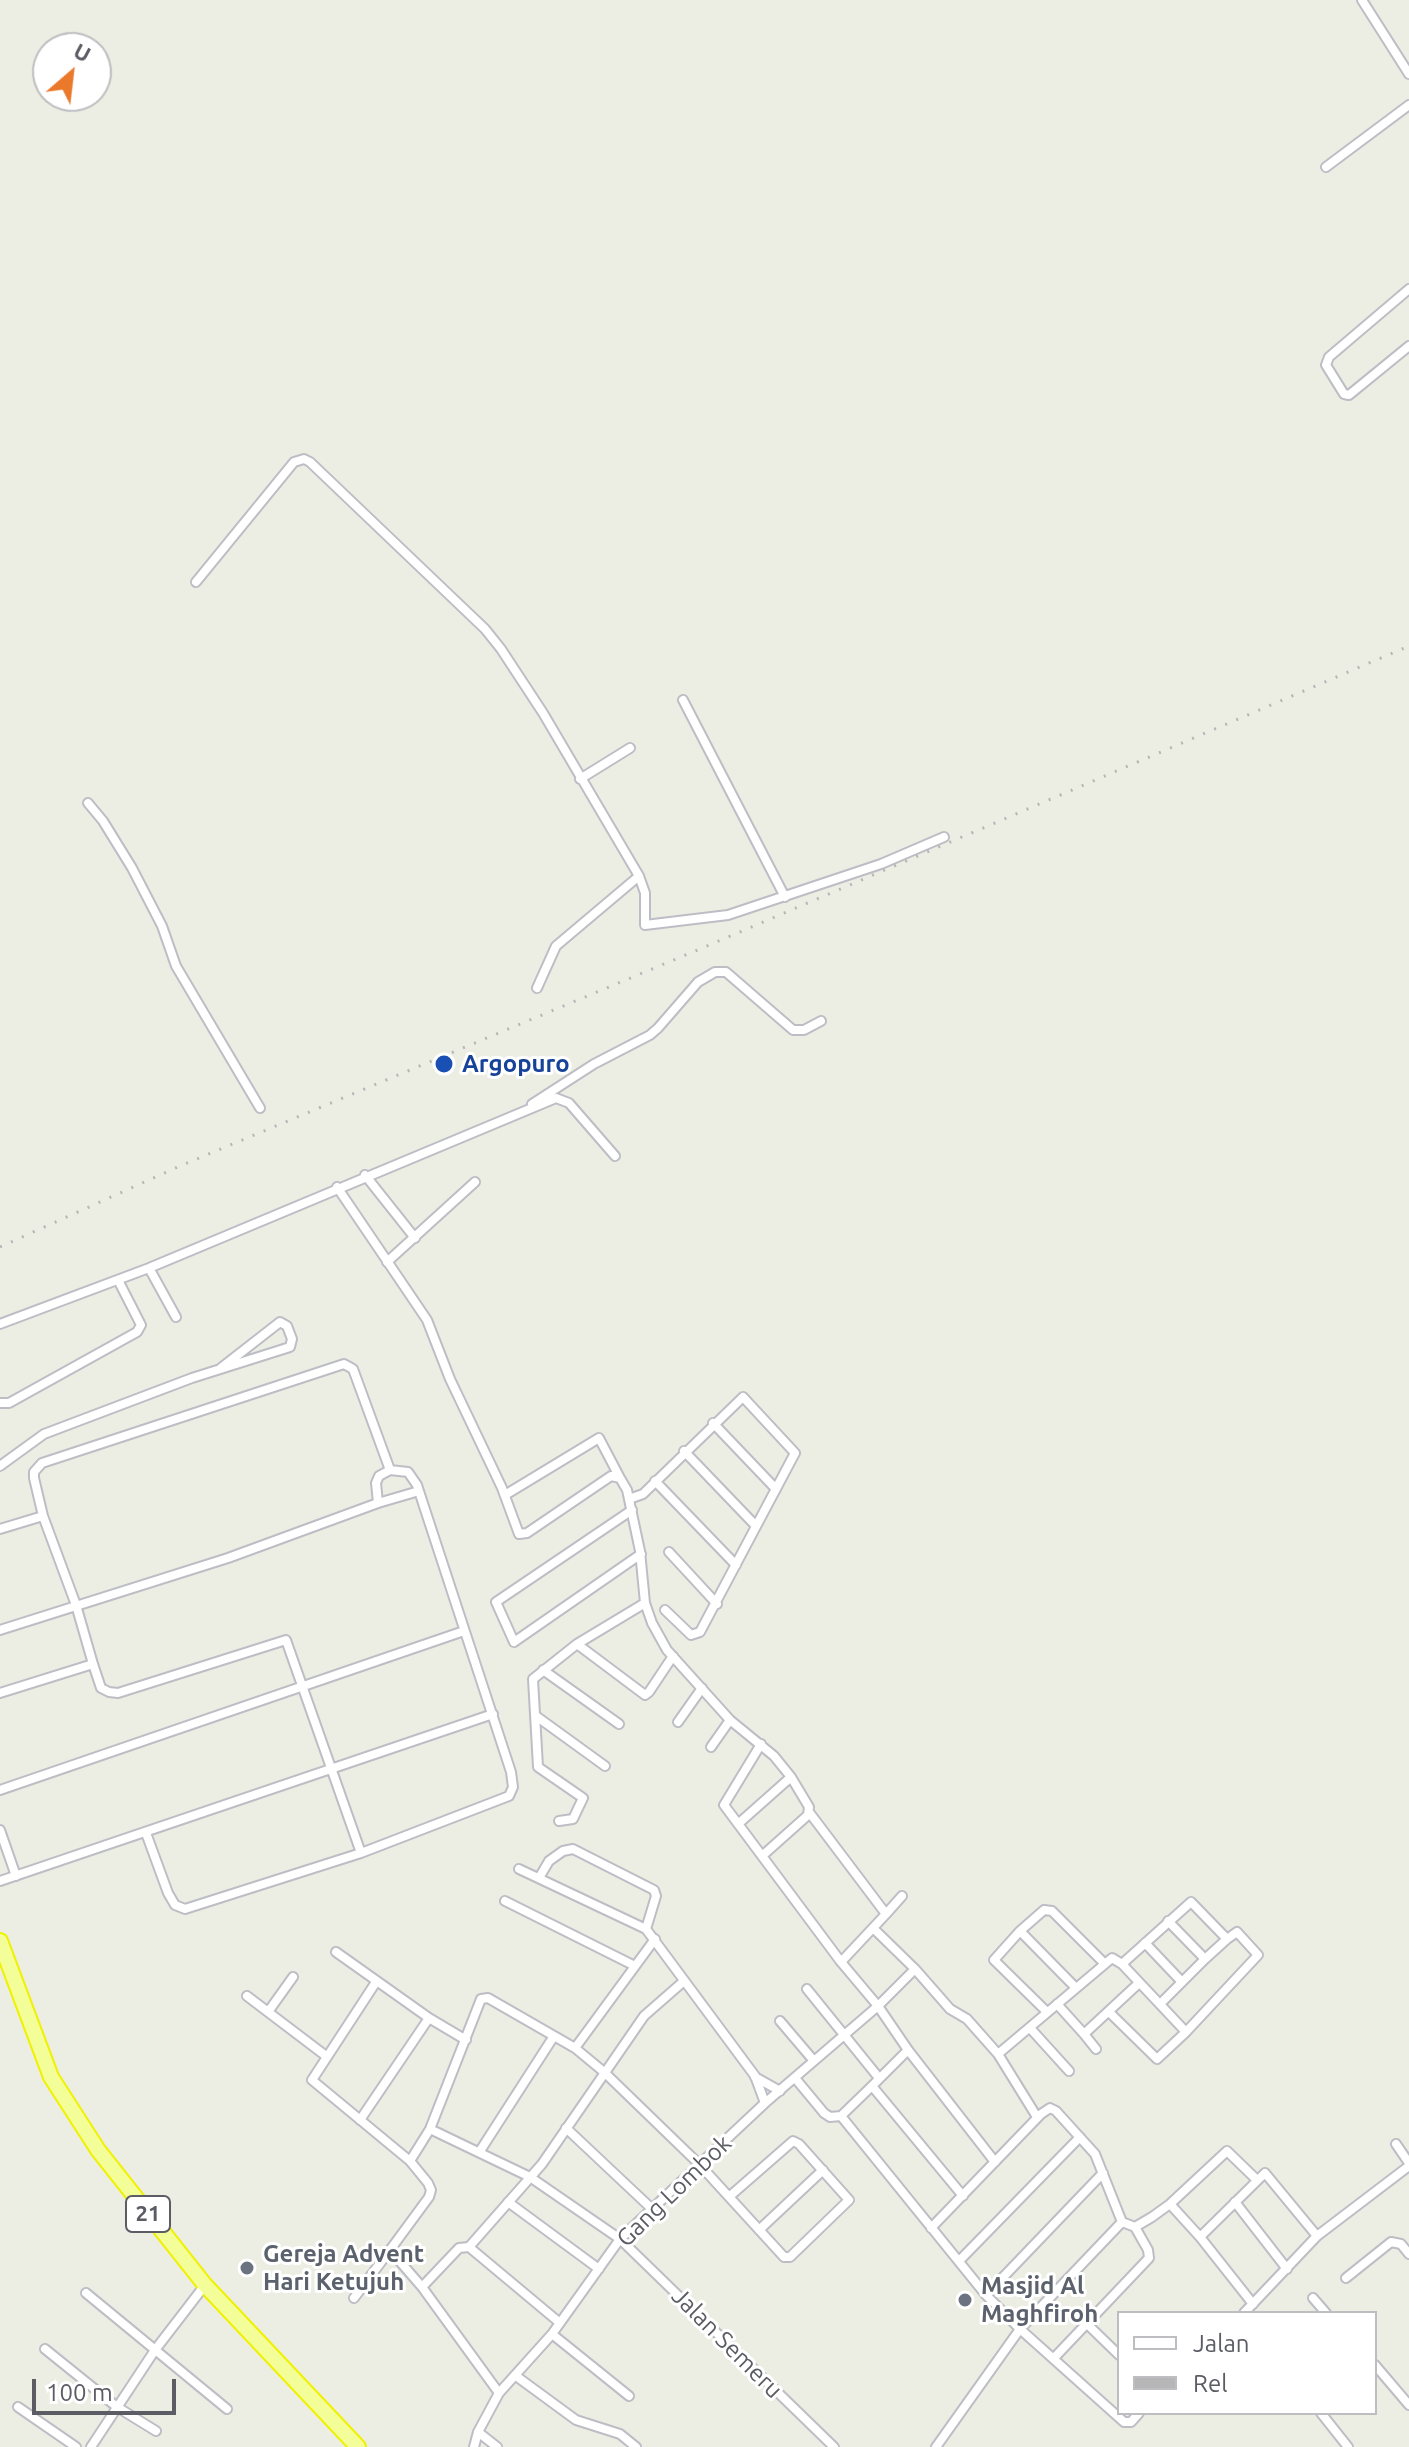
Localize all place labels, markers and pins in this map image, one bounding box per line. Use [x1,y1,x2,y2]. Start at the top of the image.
place label: Argopuro [462,1050,570,1078]
marker: Argopuro [433,1053,455,1075]
place label: Gereja Advent Hari Ketujuh [263,2240,424,2296]
marker: Gereja Advent Hari Ketujuh [238,2259,256,2277]
place label: Masjid Al Maghfiroh [981,2272,1098,2328]
marker: Masjid Al Maghfiroh [956,2291,974,2309]

